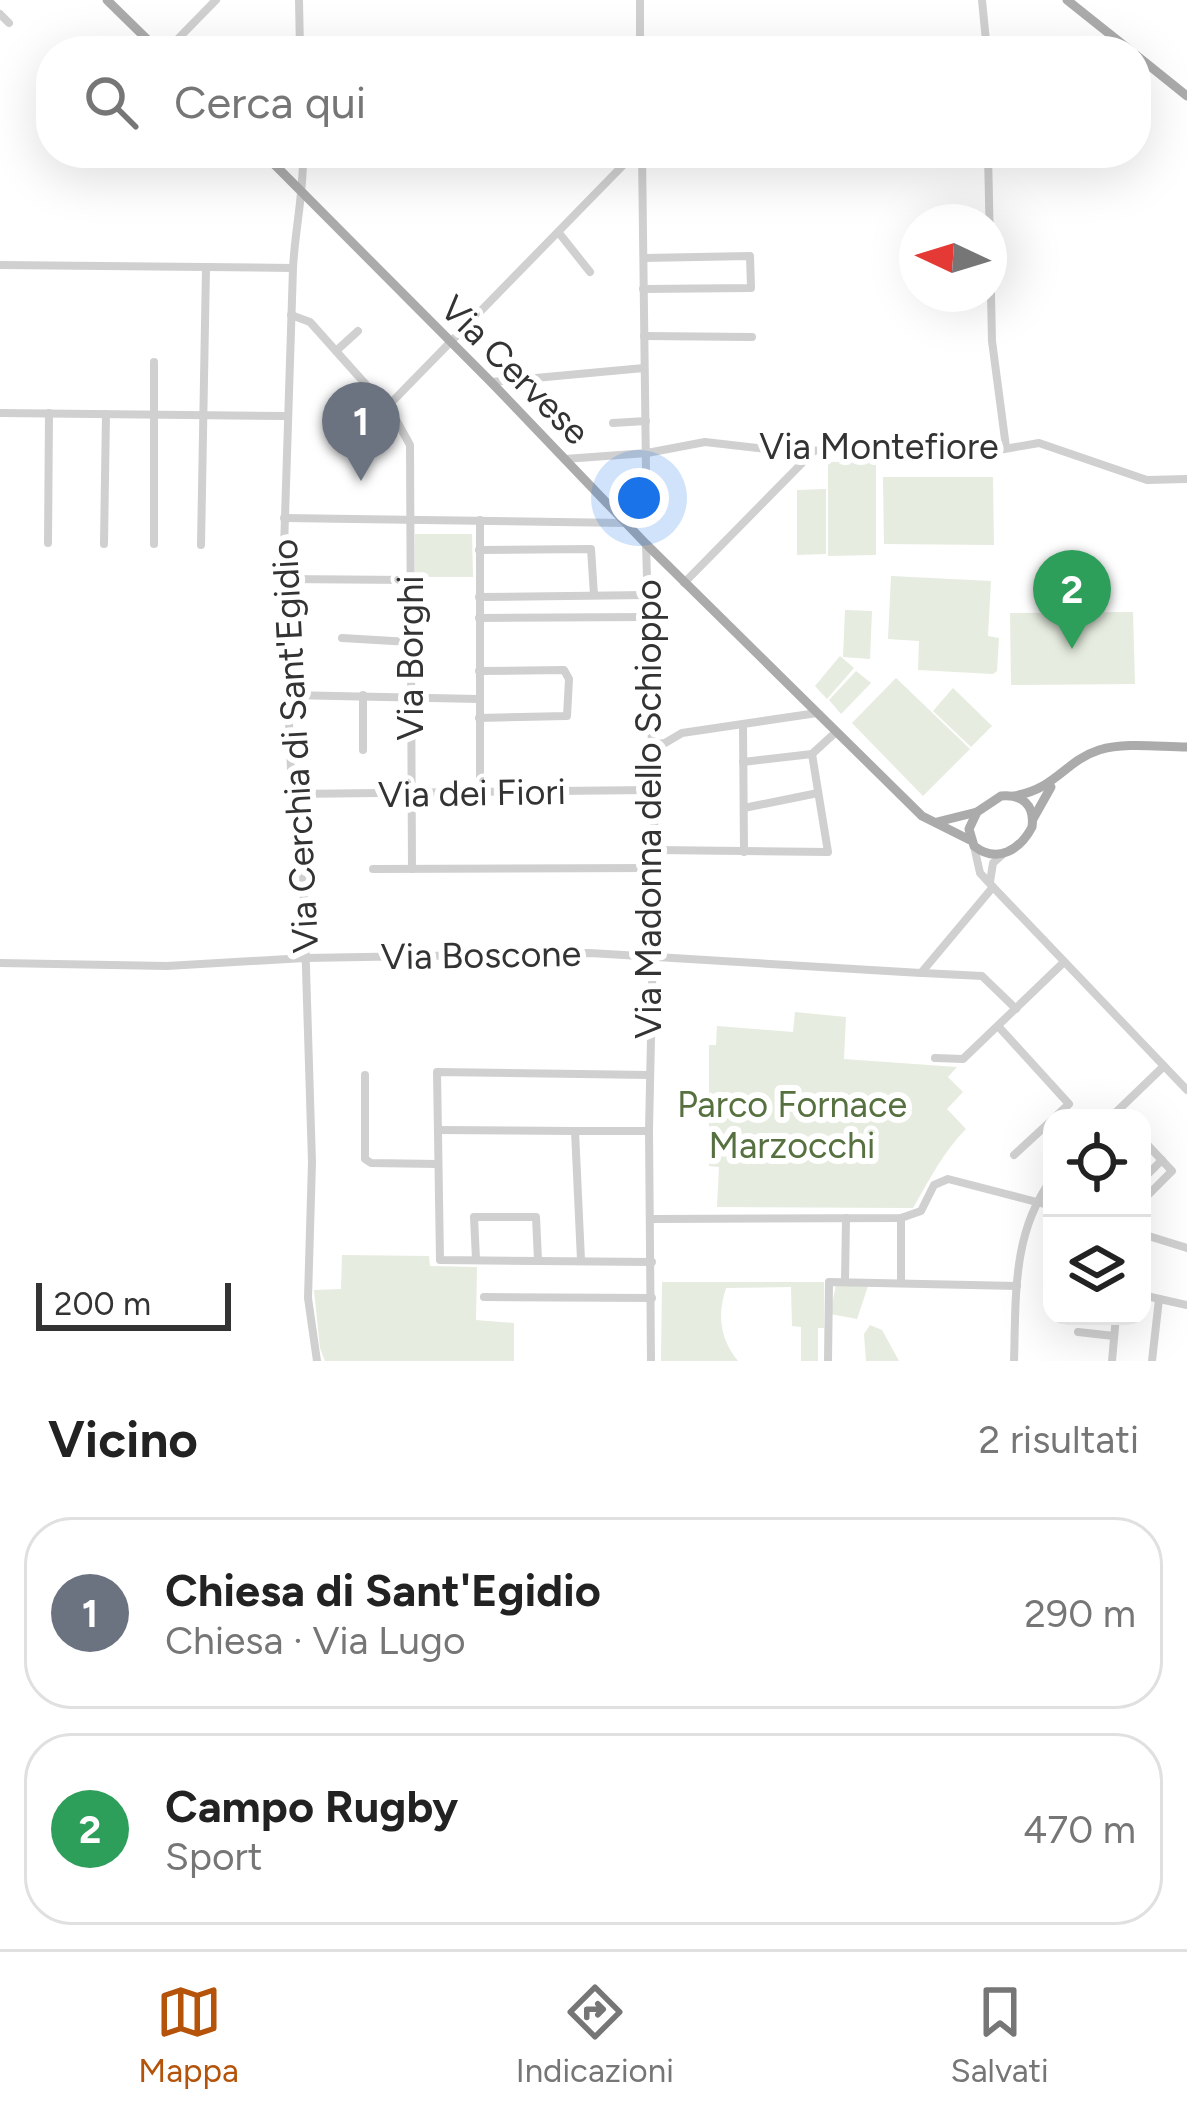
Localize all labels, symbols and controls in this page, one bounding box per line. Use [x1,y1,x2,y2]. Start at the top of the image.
search box [36,36,1151,168]
icon: search [78,69,144,135]
text: Cerca qui [174,75,366,129]
north arrow [899,204,1007,312]
street label: Via Cervese [432,287,598,453]
pin: 1 [322,382,400,481]
street label: Via Montefiore [759,425,999,468]
your location [609,468,669,528]
street label: Via Cerchia di Sant'Egidio [263,538,327,954]
pin: 2 [1033,550,1111,649]
street label: Via Borghi [389,575,432,741]
street label: Via Madonna dello Schioppo [627,579,670,1039]
street label: Via dei Fiori [378,770,566,816]
street label: Via Boscone [380,932,582,978]
park label: Parco Fornace Marzocchi [677,1083,907,1167]
map controls [1043,1109,1151,1325]
button: locate [1043,1109,1151,1217]
button: layers [1043,1217,1151,1325]
scale bar [36,1277,231,1330]
text: 200 m [54,1284,151,1323]
text: Vicino [48,1409,198,1470]
text: 2 risultati [978,1416,1139,1463]
text: Chiesa di Sant'Egidio [165,1563,601,1617]
text: 1 [82,1590,98,1637]
text: 290 m [1024,1590,1136,1637]
text: Chiesa · Via Lugo [165,1617,466,1664]
text: Campo Rugby [165,1779,458,1833]
text: 2 [79,1806,101,1853]
text: 470 m [1023,1806,1136,1853]
text: Sport [165,1833,263,1880]
tab: Mappa [138,1979,239,2090]
tab: Indicazioni [516,1979,674,2090]
tab: Salvati [951,1979,1049,2090]

